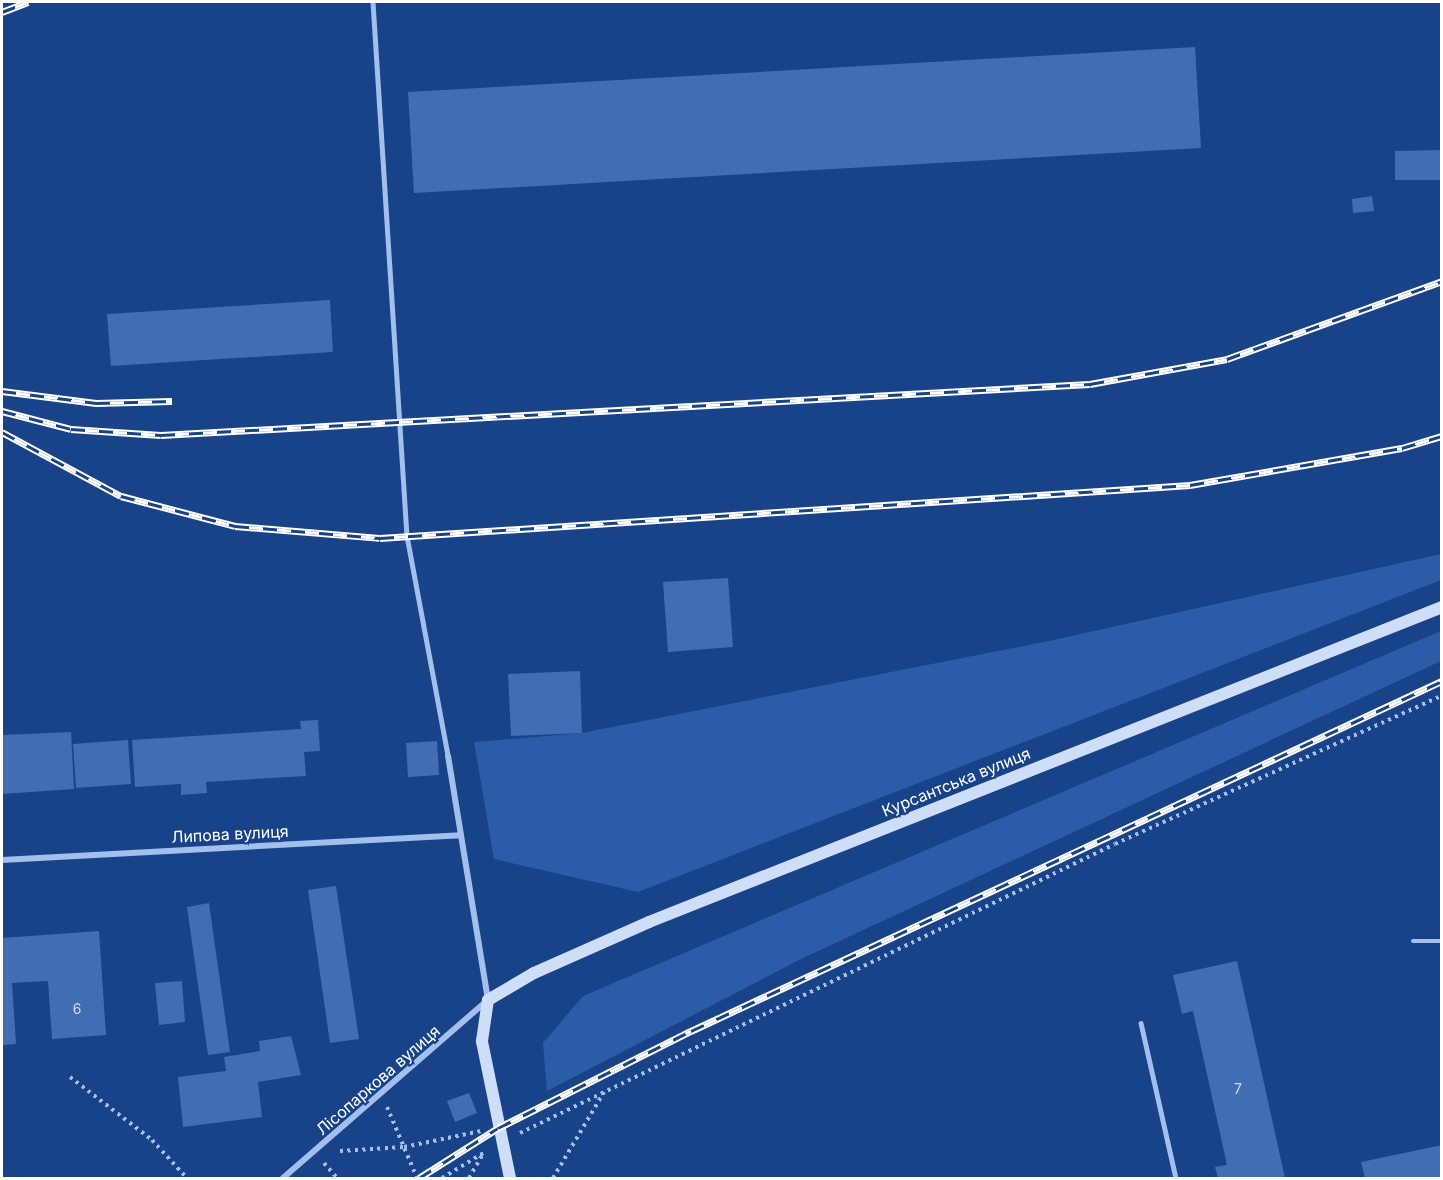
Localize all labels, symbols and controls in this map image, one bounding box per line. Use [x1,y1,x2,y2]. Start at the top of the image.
street label: Курсантська вулиця [879,743,1033,821]
street label: Липова вулиця [171,821,289,847]
house number: 6 [73,1001,81,1017]
street label: Лісопаркова вулиця [312,1021,444,1139]
house number: 7 [1234,1081,1242,1097]

